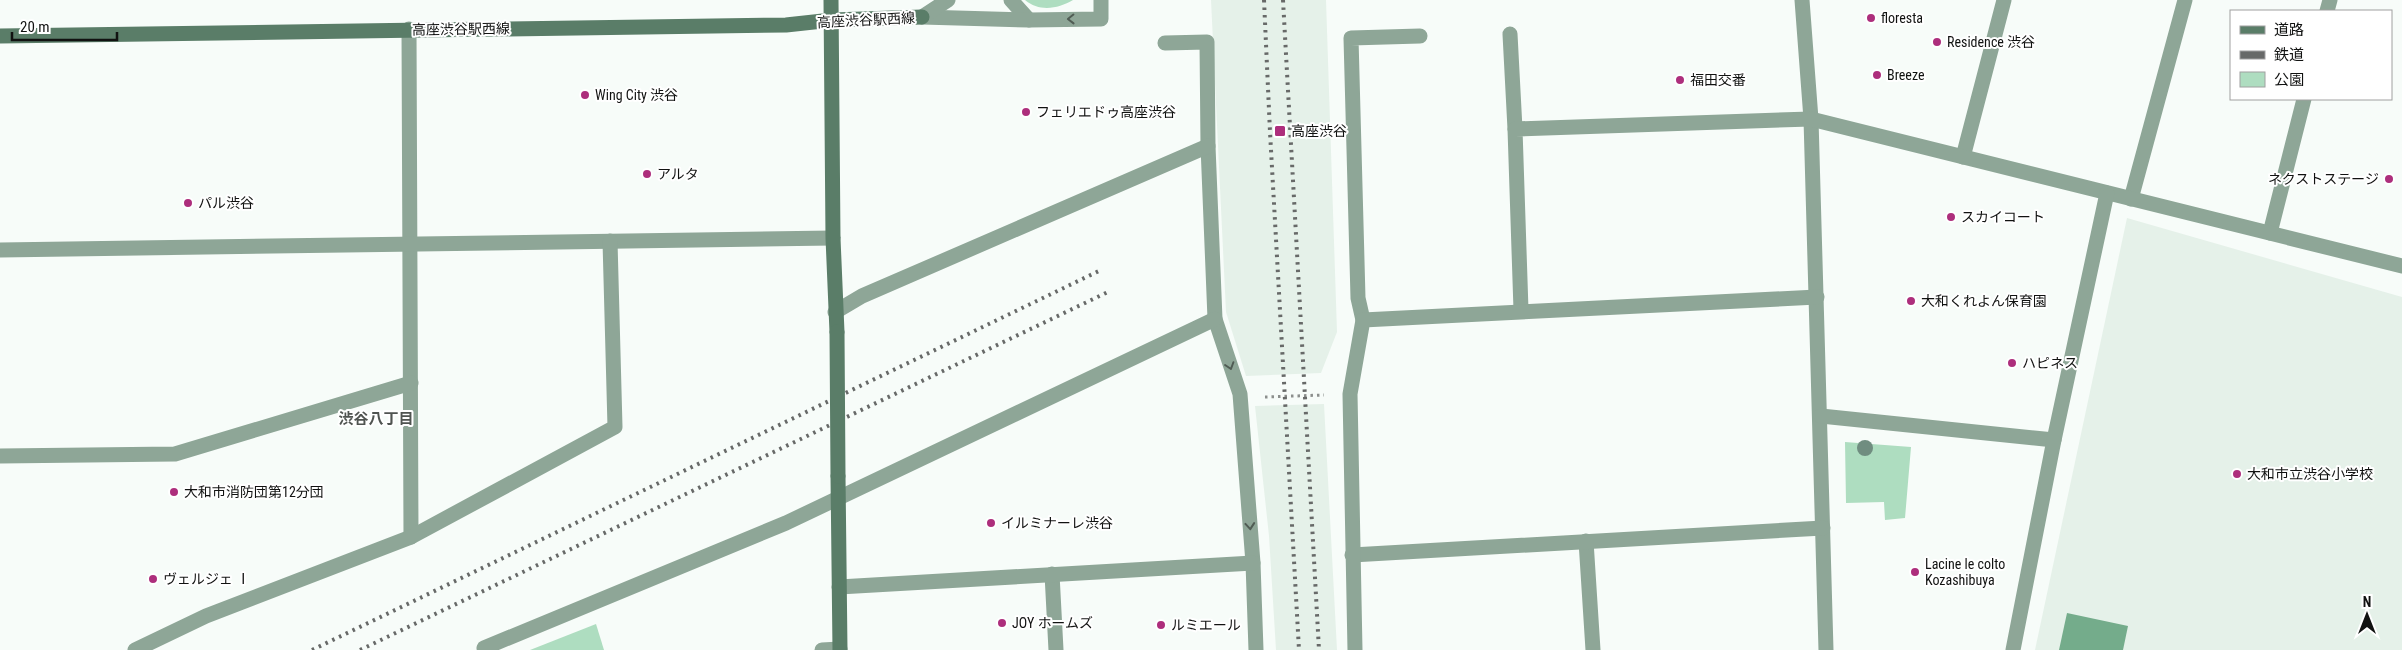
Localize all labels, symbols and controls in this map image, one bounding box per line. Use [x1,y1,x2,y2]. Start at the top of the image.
street label: 高座渋谷駅西線 [817,9,915,31]
scale bar [12,10,118,42]
place label: floresta [1881,10,1923,26]
legend [2230,10,2392,100]
marker: floresta [1865,12,1877,24]
one-way arrow [1067,14,1074,24]
text: 20 m [20,18,50,36]
street label: 高座渋谷駅西線 [412,20,510,38]
text: 道路 [2274,21,2304,39]
place label: Residence 渋谷 [1947,34,2035,50]
marker: Residence 渋谷 [1931,36,1943,48]
text: 鉄道 [2274,46,2304,64]
place label: Breeze [1887,67,1925,83]
marker: Breeze [1871,69,1883,81]
text: 公園 [2274,71,2304,89]
place label: 福田交番 [1690,72,1746,88]
marker: 福田交番 [1674,74,1686,86]
place label: Wing City 渋谷 [595,87,678,103]
marker: Wing City 渋谷 [579,89,591,101]
place label: フェリエドゥ高座渋谷 [1036,104,1176,120]
marker: フェリエドゥ高座渋谷 [1020,106,1032,118]
place label: 高座渋谷 [1291,123,1347,139]
marker: 高座渋谷 [1273,124,1287,138]
place label: アルタ [657,166,699,182]
marker: アルタ [641,168,653,180]
place label: ネクストステージ [2268,171,2379,187]
marker: ネクストステージ [2383,173,2395,185]
place label: パル渋谷 [198,195,254,211]
marker: パル渋谷 [182,197,194,209]
place label: スカイコート [1961,209,2045,225]
marker: スカイコート [1945,211,1957,223]
place label: 大和くれよん保育園 [1921,293,2047,309]
marker: 大和くれよん保育園 [1905,295,1917,307]
place label: ハピネス [2022,355,2078,371]
marker: ハピネス [2006,357,2018,369]
one-way arrow [1224,361,1234,369]
district label: 渋谷八丁目 [338,410,414,428]
place label: 大和市立渋谷小学校 [2247,466,2373,482]
marker: 大和市立渋谷小学校 [2231,468,2243,480]
place label: 大和市消防団第12分団 [184,484,324,500]
marker: 大和市消防団第12分団 [168,486,180,498]
place label: イルミナーレ渋谷 [1001,515,1113,531]
marker: イルミナーレ渋谷 [985,517,997,529]
one-way arrow [1244,522,1255,530]
place label: Lacine le colto Kozashibuya [1925,556,2005,588]
marker: Lacine le colto Kozashibuya [1909,566,1921,578]
place label: ヴェルジェ Ⅰ [163,571,250,587]
marker: ヴェルジェ Ⅰ [147,573,159,585]
north arrow [2342,590,2392,640]
text: N [2363,594,2371,610]
place label: JOY ホームズ [1012,615,1093,631]
marker: JOY ホームズ [996,617,1008,629]
place label: ルミエール [1171,617,1241,633]
marker: ルミエール [1155,619,1167,631]

